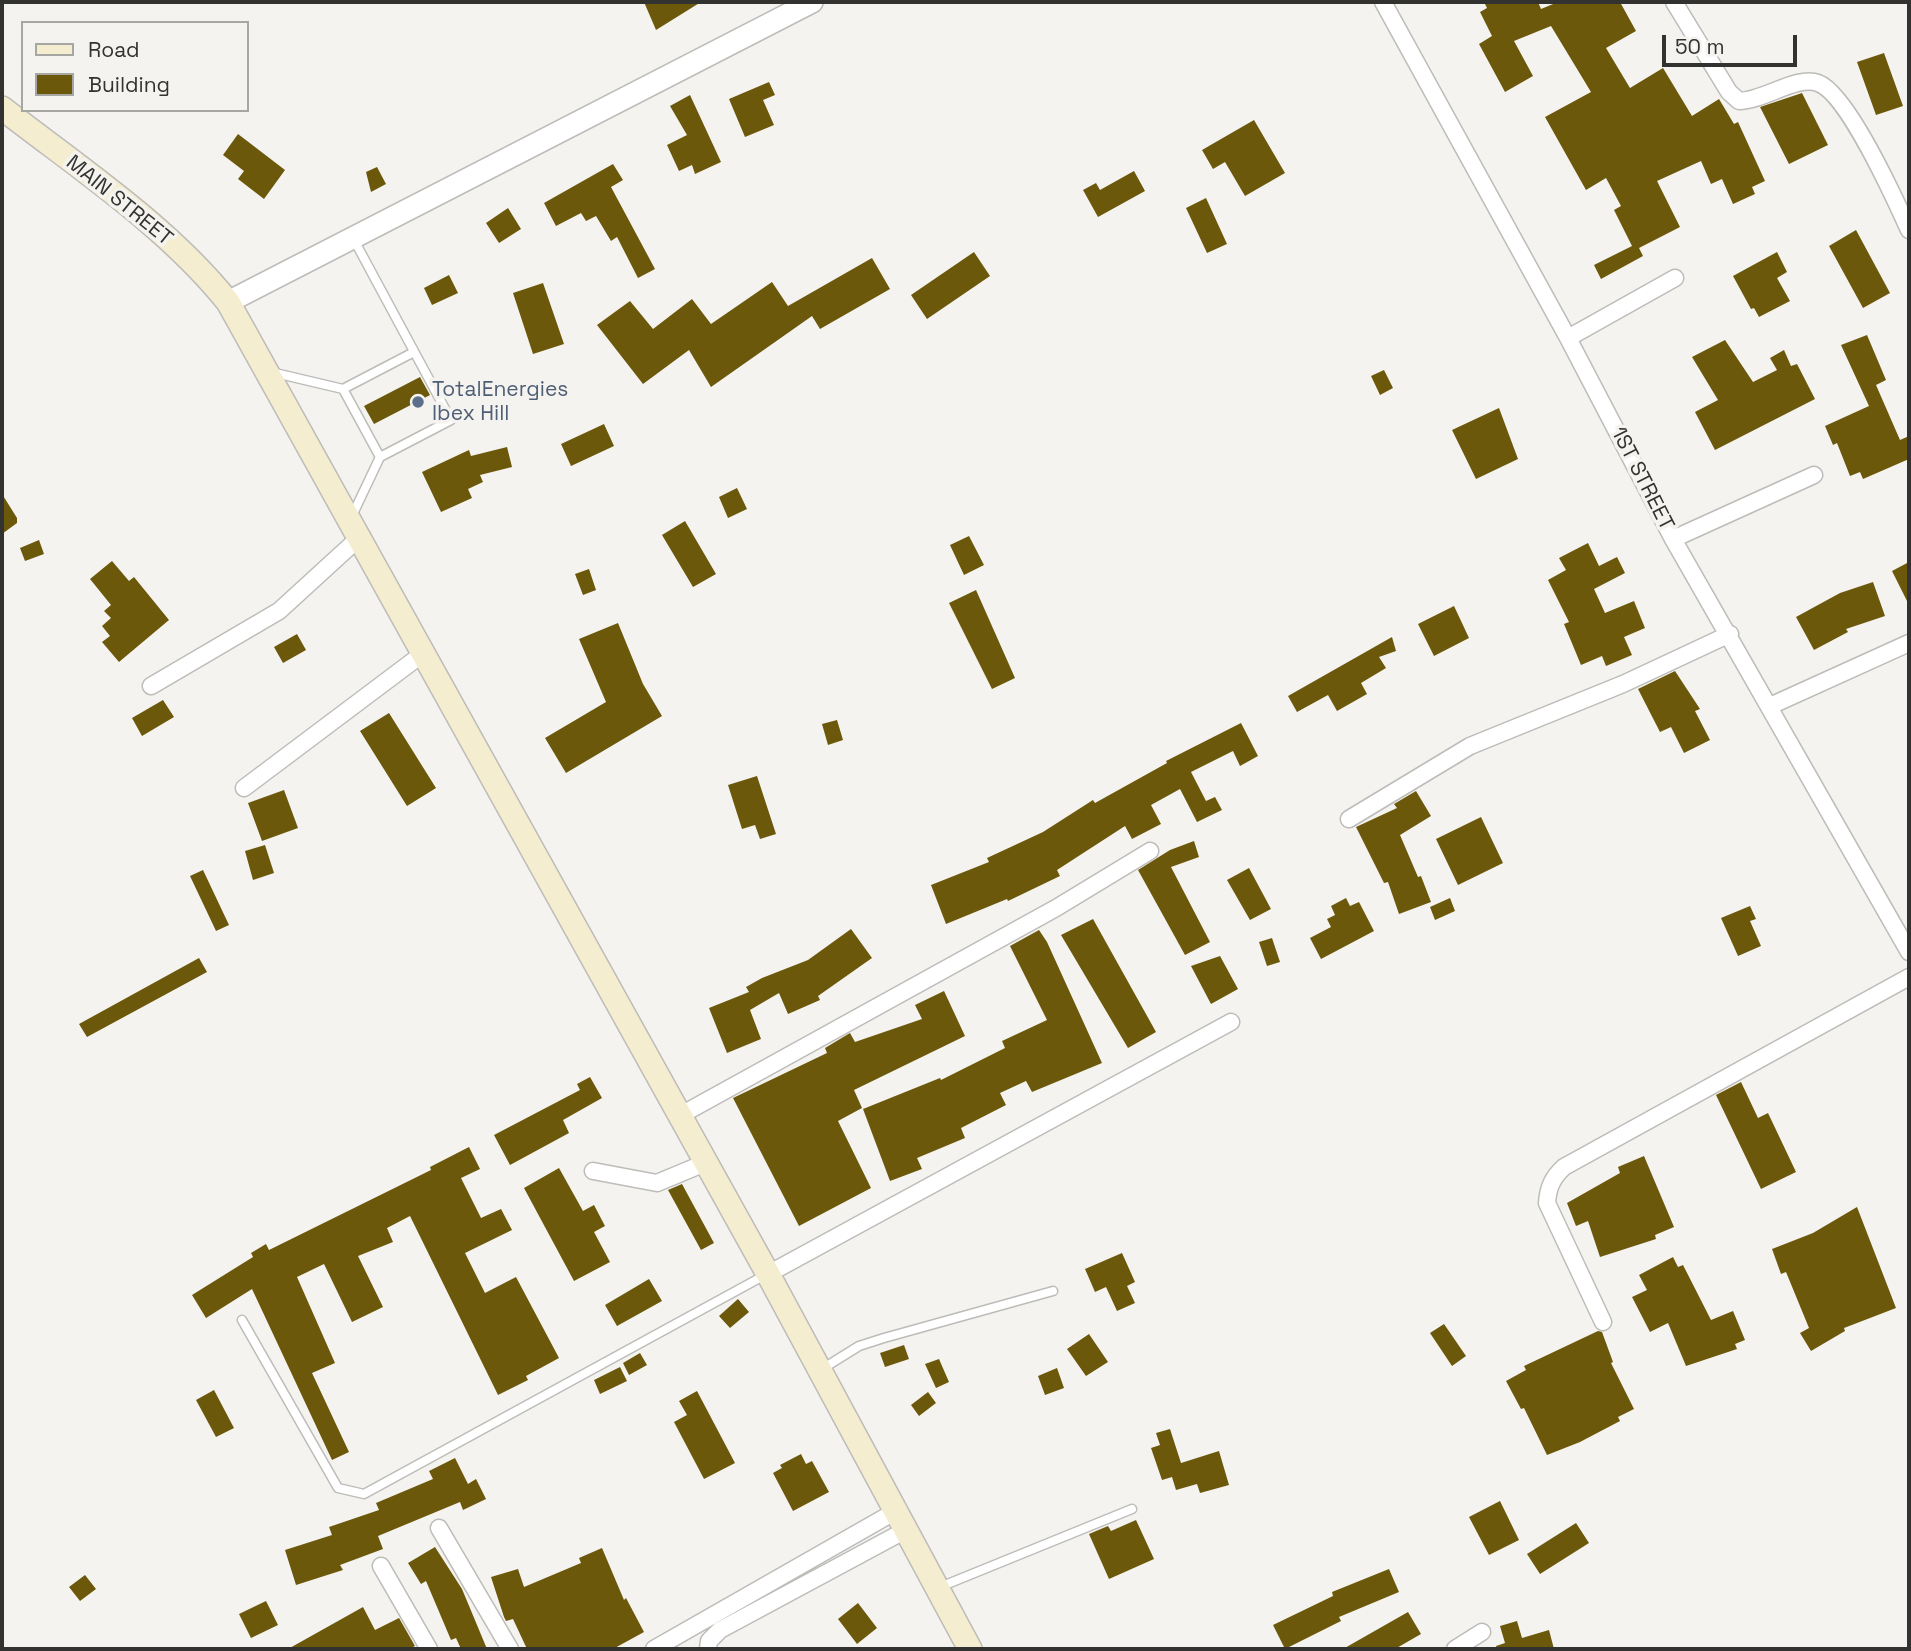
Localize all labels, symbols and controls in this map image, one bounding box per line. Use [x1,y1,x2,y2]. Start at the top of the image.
legend [21,21,248,112]
scale bar [1666,21,1801,65]
text: 50 m [1675,33,1725,60]
text: Road [88,36,140,63]
text: Building [88,71,170,98]
street label: MAIN STREET [61,150,177,252]
place label: TotalEnergies Ibex Hill [432,377,568,427]
marker: TotalEnergies Ibex Hill [410,394,426,410]
street label: 1ST STREET [1605,423,1679,535]

